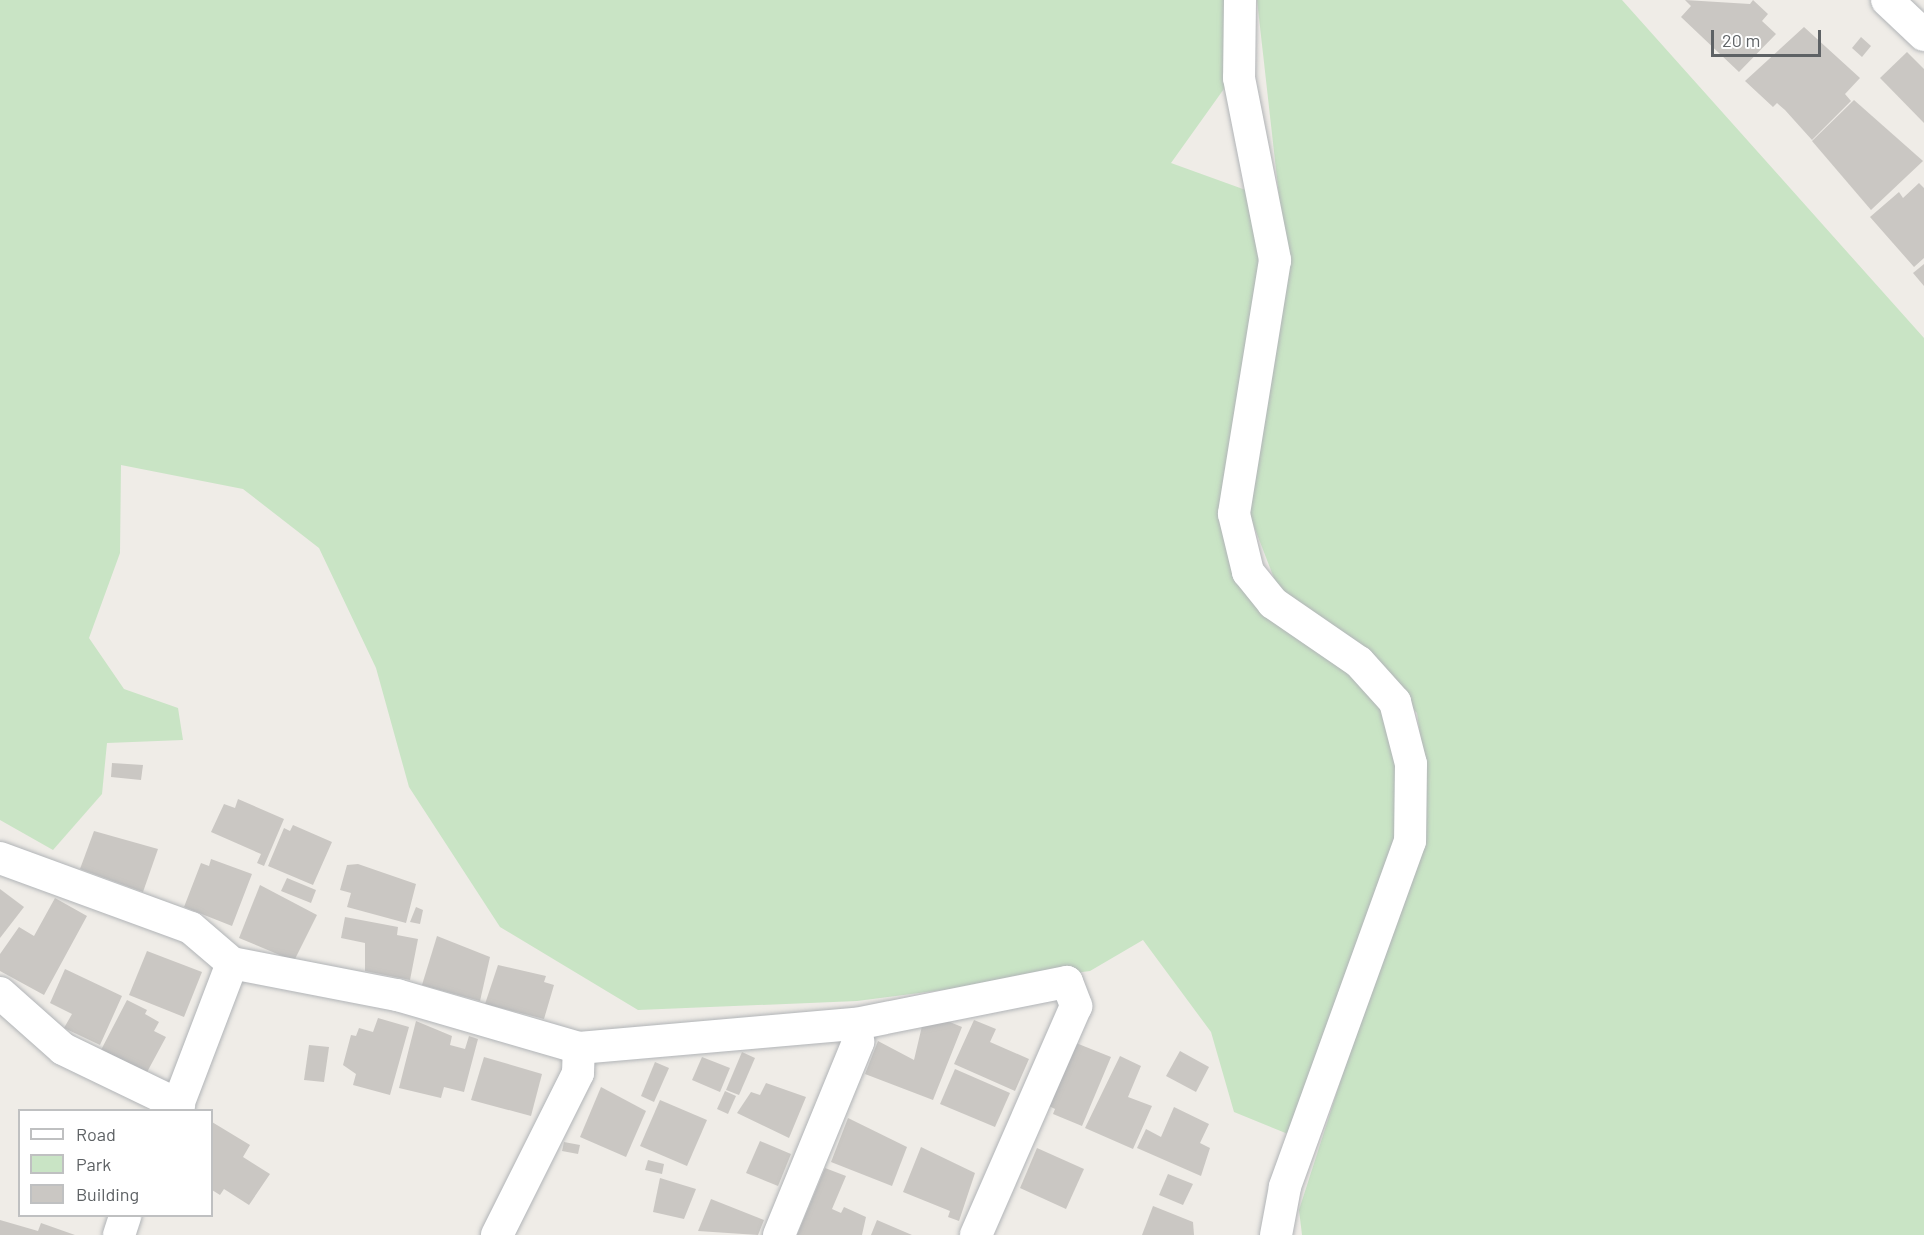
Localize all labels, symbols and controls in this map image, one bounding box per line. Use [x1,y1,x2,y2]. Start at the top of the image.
scale bar [1714,18,1824,56]
text: 20 m [1722,29,1760,51]
legend [18,1109,213,1217]
text: Road [76,1123,116,1145]
text: Park [76,1153,111,1175]
text: Building [76,1183,139,1205]

